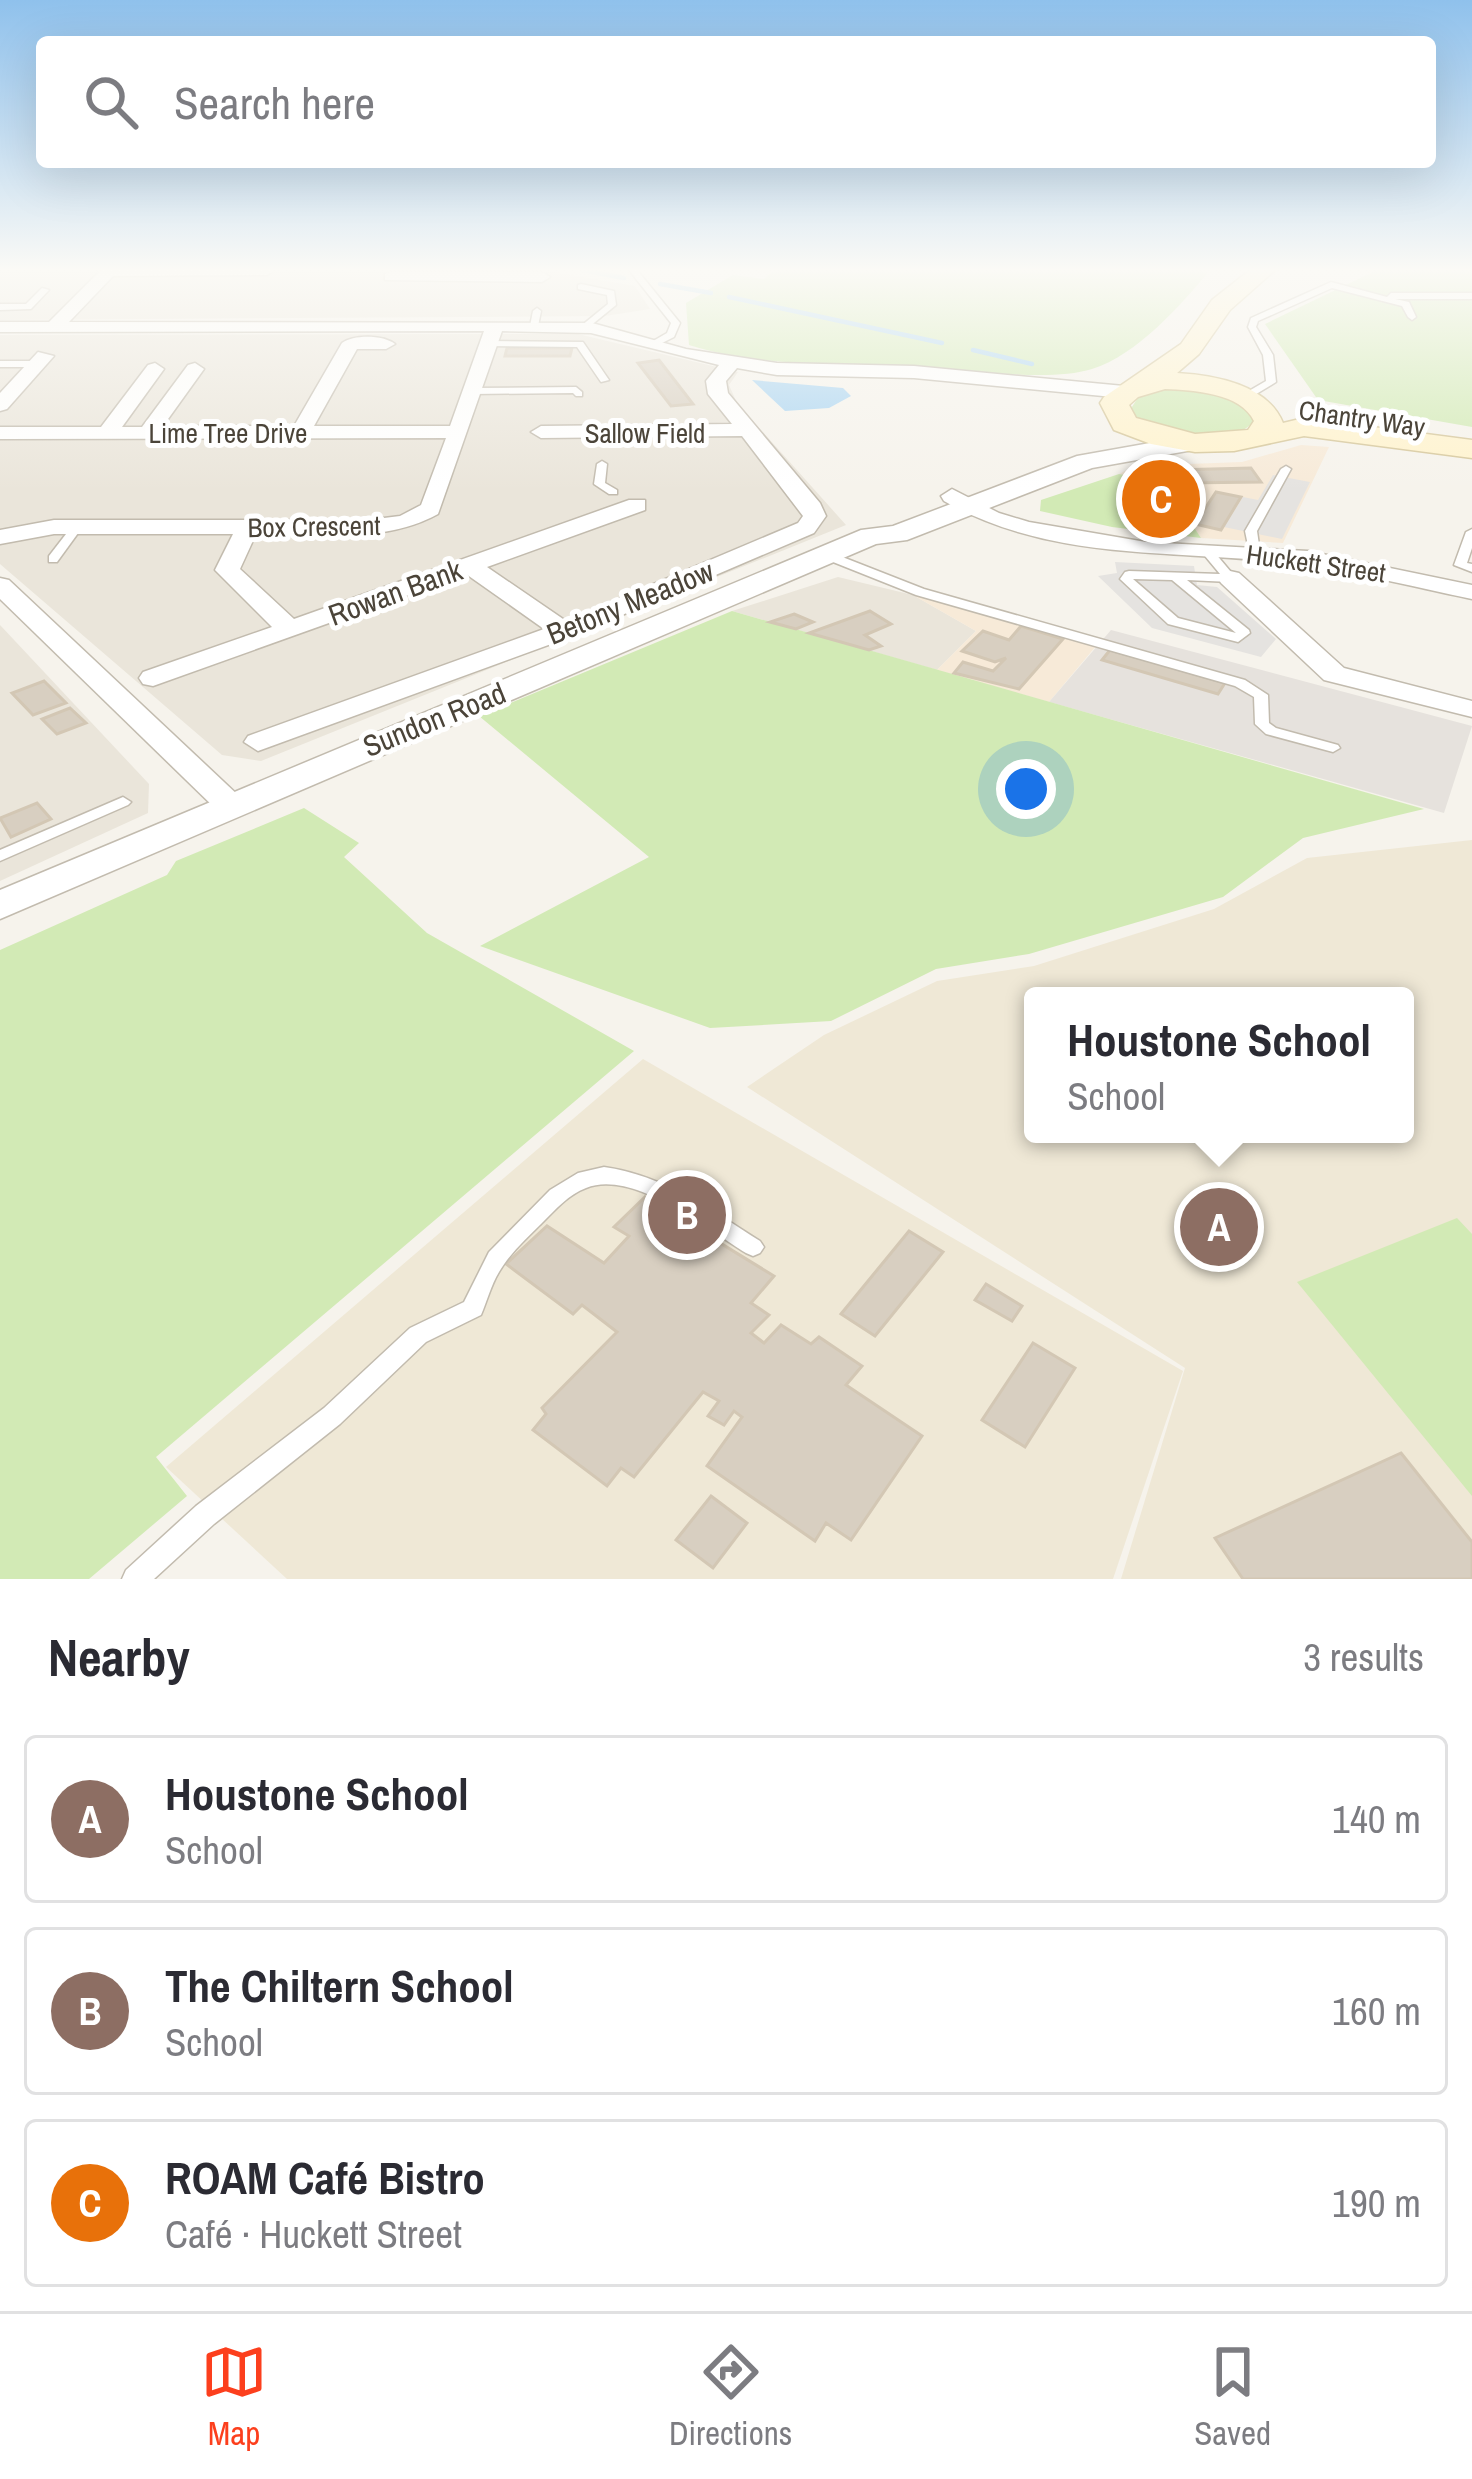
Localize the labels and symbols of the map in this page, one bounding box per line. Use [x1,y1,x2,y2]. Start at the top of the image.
street label: Chantry Way [1297,391,1427,445]
street label: Lime Tree Drive [149,415,307,451]
street label: Sallow Field [585,415,705,451]
pin: C [1122,454,1200,544]
street label: Box Crescent [247,507,381,545]
street label: Huckett Street [1244,535,1388,591]
street label: Rowan Bank [323,549,468,635]
street label: Betony Meadow [541,550,719,654]
street label: Sundon Road [357,672,511,766]
your location [996,759,1056,819]
pin: B [648,1170,726,1260]
pin: A [1180,1182,1258,1272]

